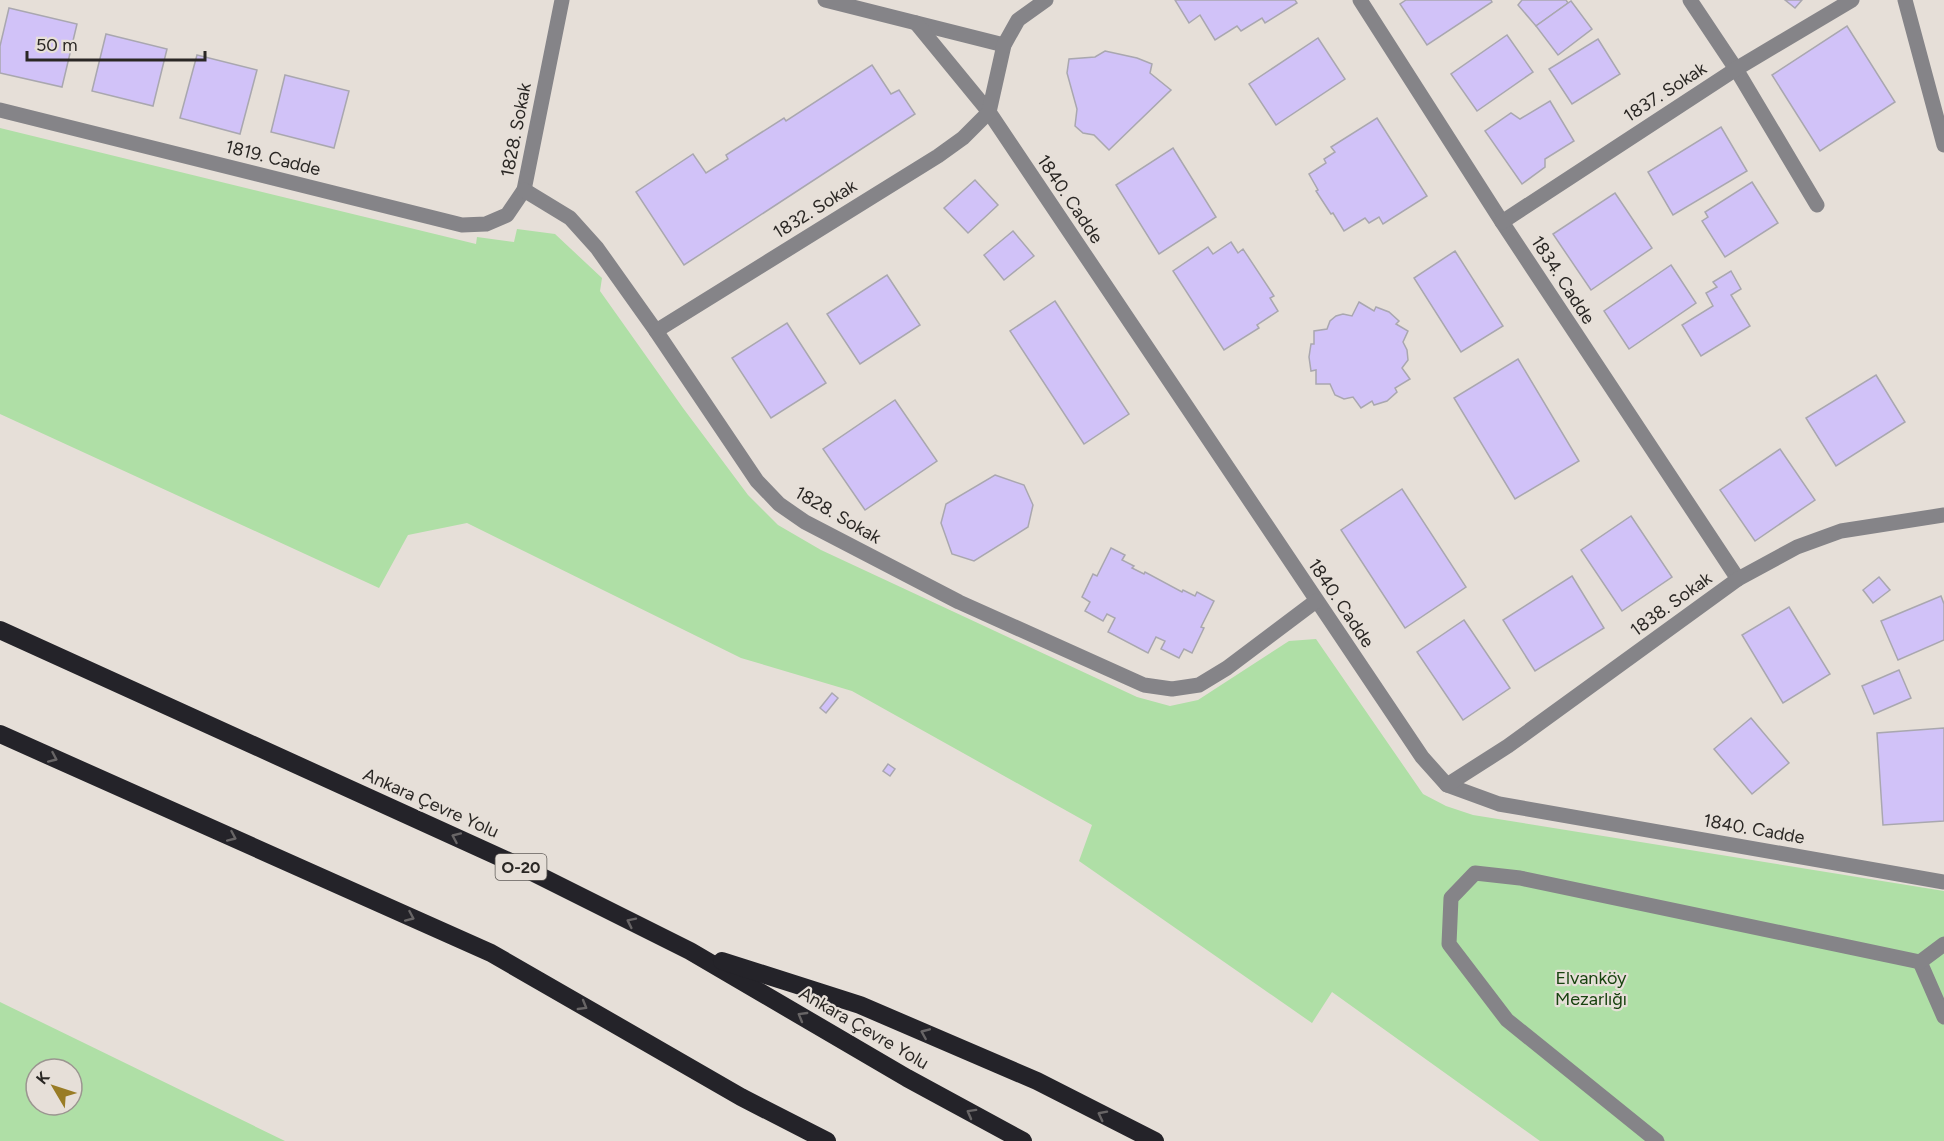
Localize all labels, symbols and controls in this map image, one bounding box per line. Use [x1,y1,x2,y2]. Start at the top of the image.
scale bar [27,24,206,62]
text: 50 m [36,34,78,56]
street label: 1837. Sokak [1620,57,1711,127]
street label: 1828. Sokak [496,81,536,179]
street label: 1819. Cadde [223,136,323,180]
street label: 1840. Cadde [1032,150,1108,248]
street label: 1832. Sokak [769,174,861,243]
street label: 1834. Cadde [1526,232,1600,328]
street label: 1828. Sokak [791,482,885,549]
street label: 1840. Cadde [1303,554,1379,652]
street label: 1838. Sokak [1626,567,1716,641]
one-way arrow [47,751,58,763]
street label: Ankara Çevre Yolu [360,763,502,843]
street label: 1840. Cadde [1702,809,1807,849]
one-way arrow [225,830,236,842]
one-way arrow [451,833,462,845]
road number: O-20 [496,854,546,880]
one-way arrow [403,909,414,921]
one-way arrow [627,917,638,929]
park label: Elvanköy Mezarlığı [1555,967,1627,1010]
street label: Ankara Çevre Yolu [795,982,933,1074]
one-way arrow [577,999,587,1010]
one-way arrow [798,1012,808,1024]
one-way arrow [921,1028,932,1040]
north arrow [24,1057,84,1117]
text: K [32,1067,54,1088]
one-way arrow [967,1109,977,1120]
one-way arrow [1098,1110,1109,1122]

